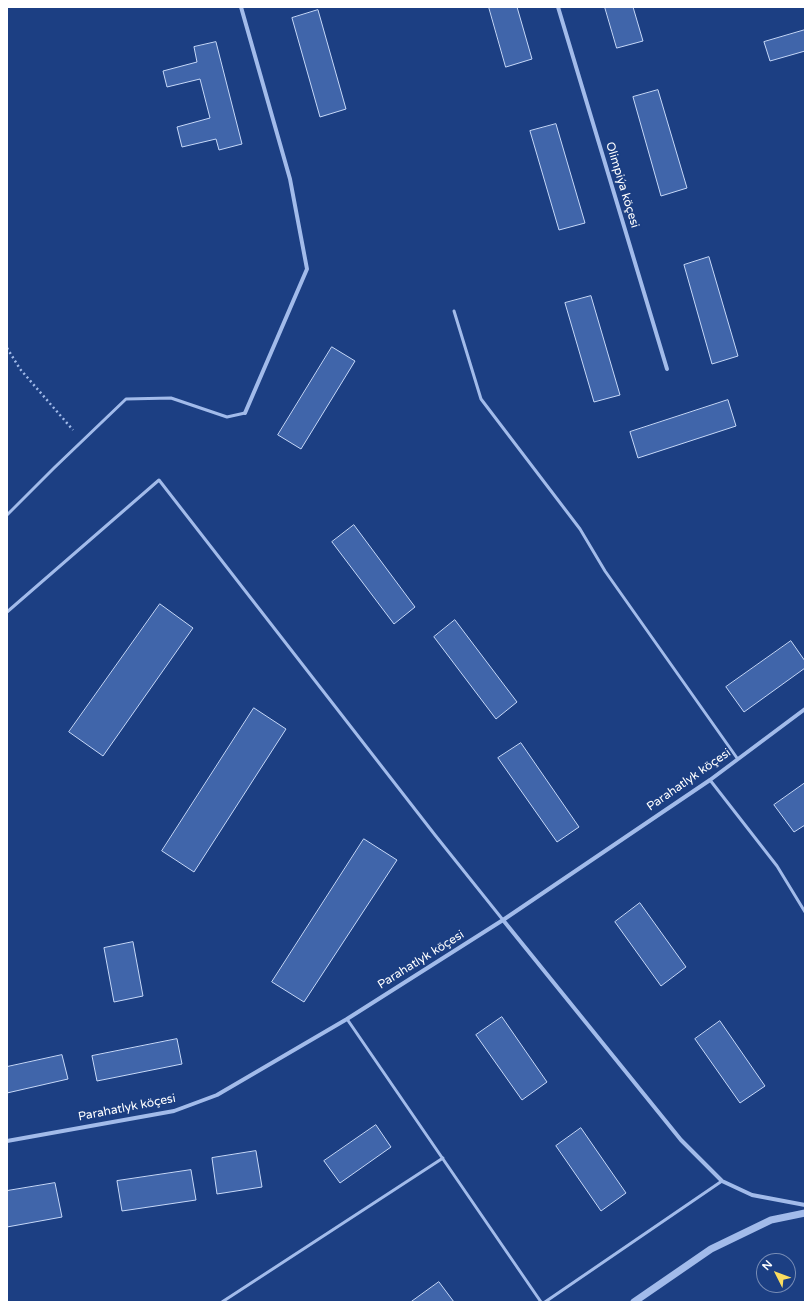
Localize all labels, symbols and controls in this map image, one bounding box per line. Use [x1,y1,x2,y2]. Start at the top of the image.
street label: Olimpiýa köçesi [602,140,642,230]
street label: Parahatlyk köçesi [644,746,734,814]
street label: Parahatlyk köçesi [375,928,467,992]
street label: Parahatlyk köçesi [77,1091,177,1125]
north arrow [756,1253,796,1293]
text: N [760,1258,775,1273]

